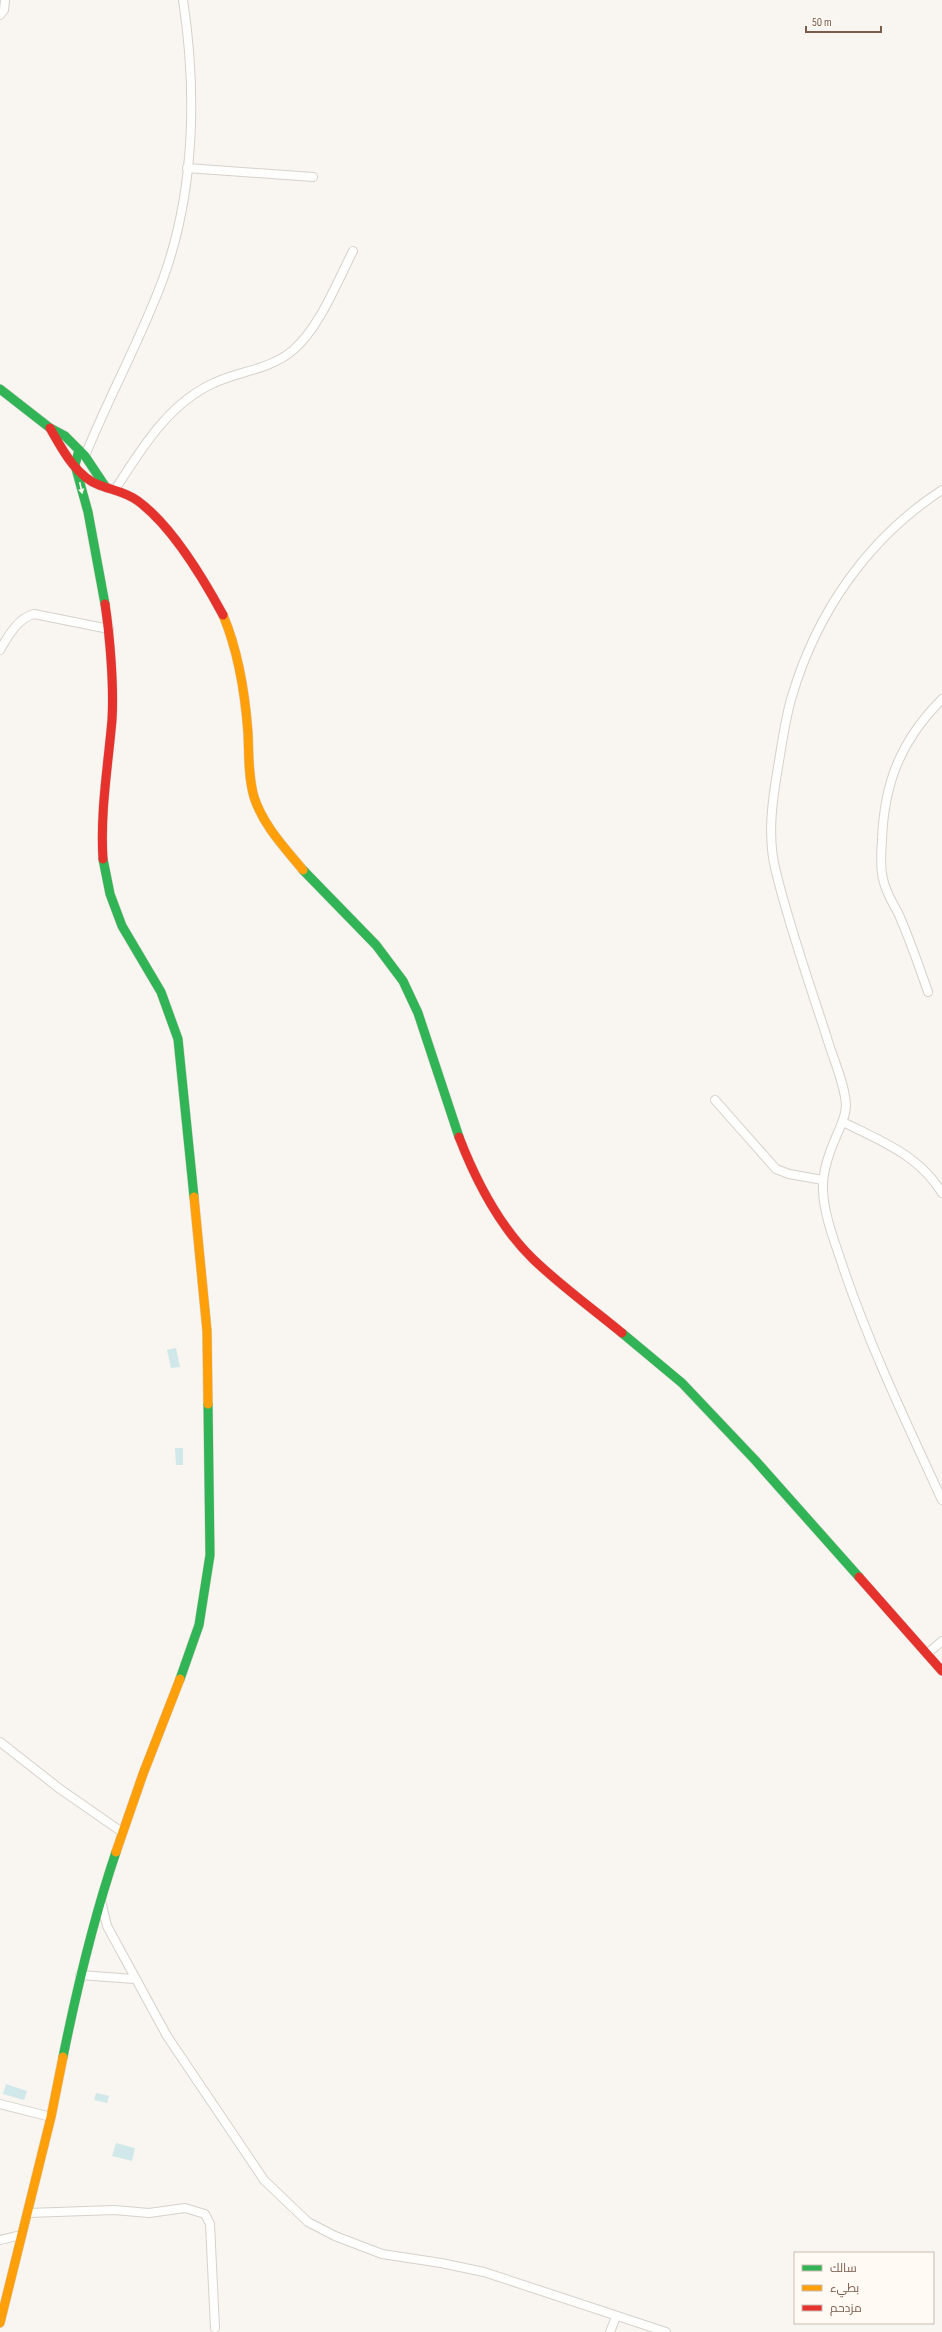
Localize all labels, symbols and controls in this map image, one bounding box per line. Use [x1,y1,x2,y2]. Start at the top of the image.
scale bar [806,8,881,34]
text: 50 m [812,15,832,30]
one-way arrow [79,482,85,495]
legend [794,2252,934,2324]
text: سالك [830,2261,857,2276]
text: بطيء [830,2281,859,2298]
text: مزدحم [830,2301,862,2316]

